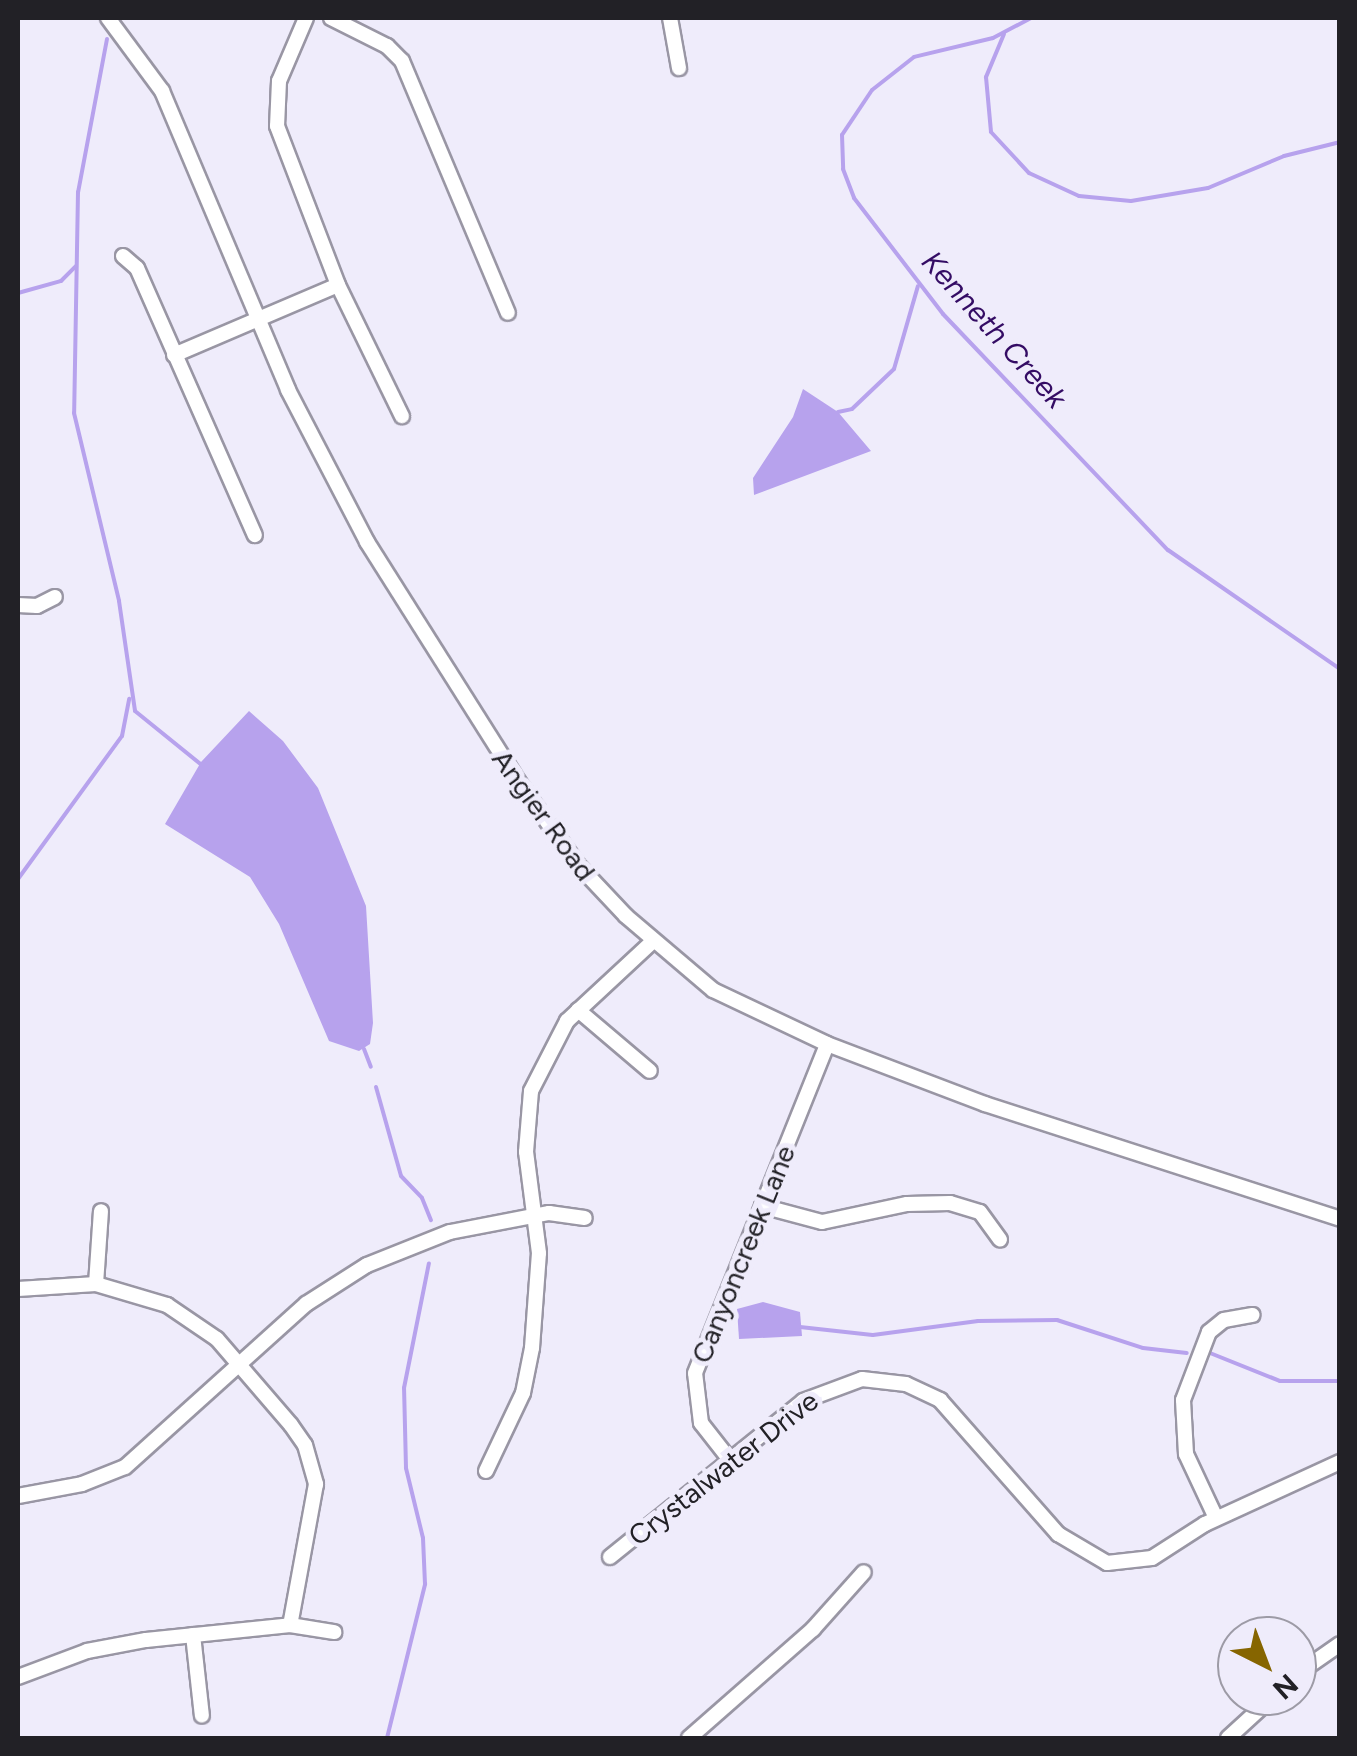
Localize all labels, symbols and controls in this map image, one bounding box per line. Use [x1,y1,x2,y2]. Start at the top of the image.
water label: Kenneth Creek [914,244,1074,416]
street label: Angier Road [485,743,603,887]
street label: Canyoncreek Lane [684,1140,802,1368]
street label: Crystalwater Drive [622,1384,824,1552]
north arrow [1217,1616,1317,1716]
text: N [1266,1667,1305,1707]

